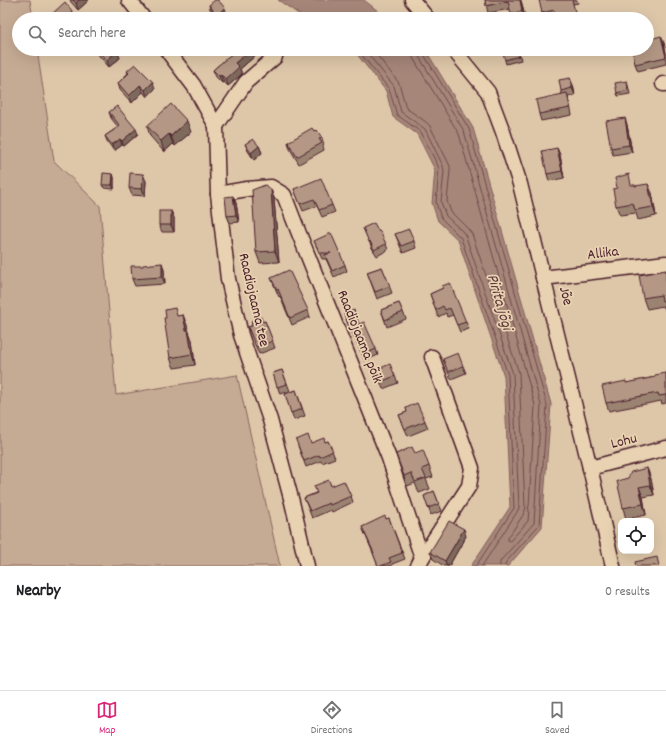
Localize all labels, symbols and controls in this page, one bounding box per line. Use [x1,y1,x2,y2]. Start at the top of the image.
search box [12,12,654,56]
icon: search [26,23,48,45]
text: Search here [58,23,126,45]
street label: Allika [586,241,621,267]
street label: Raadiojaama tee [232,251,275,349]
water label: Pirita jõgi [480,271,519,336]
street label: Jõe [552,284,578,308]
street label: Raadiojaama põik [330,287,388,387]
street label: Lohu [609,428,639,456]
map controls [618,518,654,554]
button: locate [618,518,654,554]
text: Nearby [16,580,60,604]
text: 0 results [605,583,650,602]
tab: Map [96,699,118,739]
tab: Directions [311,699,353,739]
tab: Saved [545,699,570,739]

